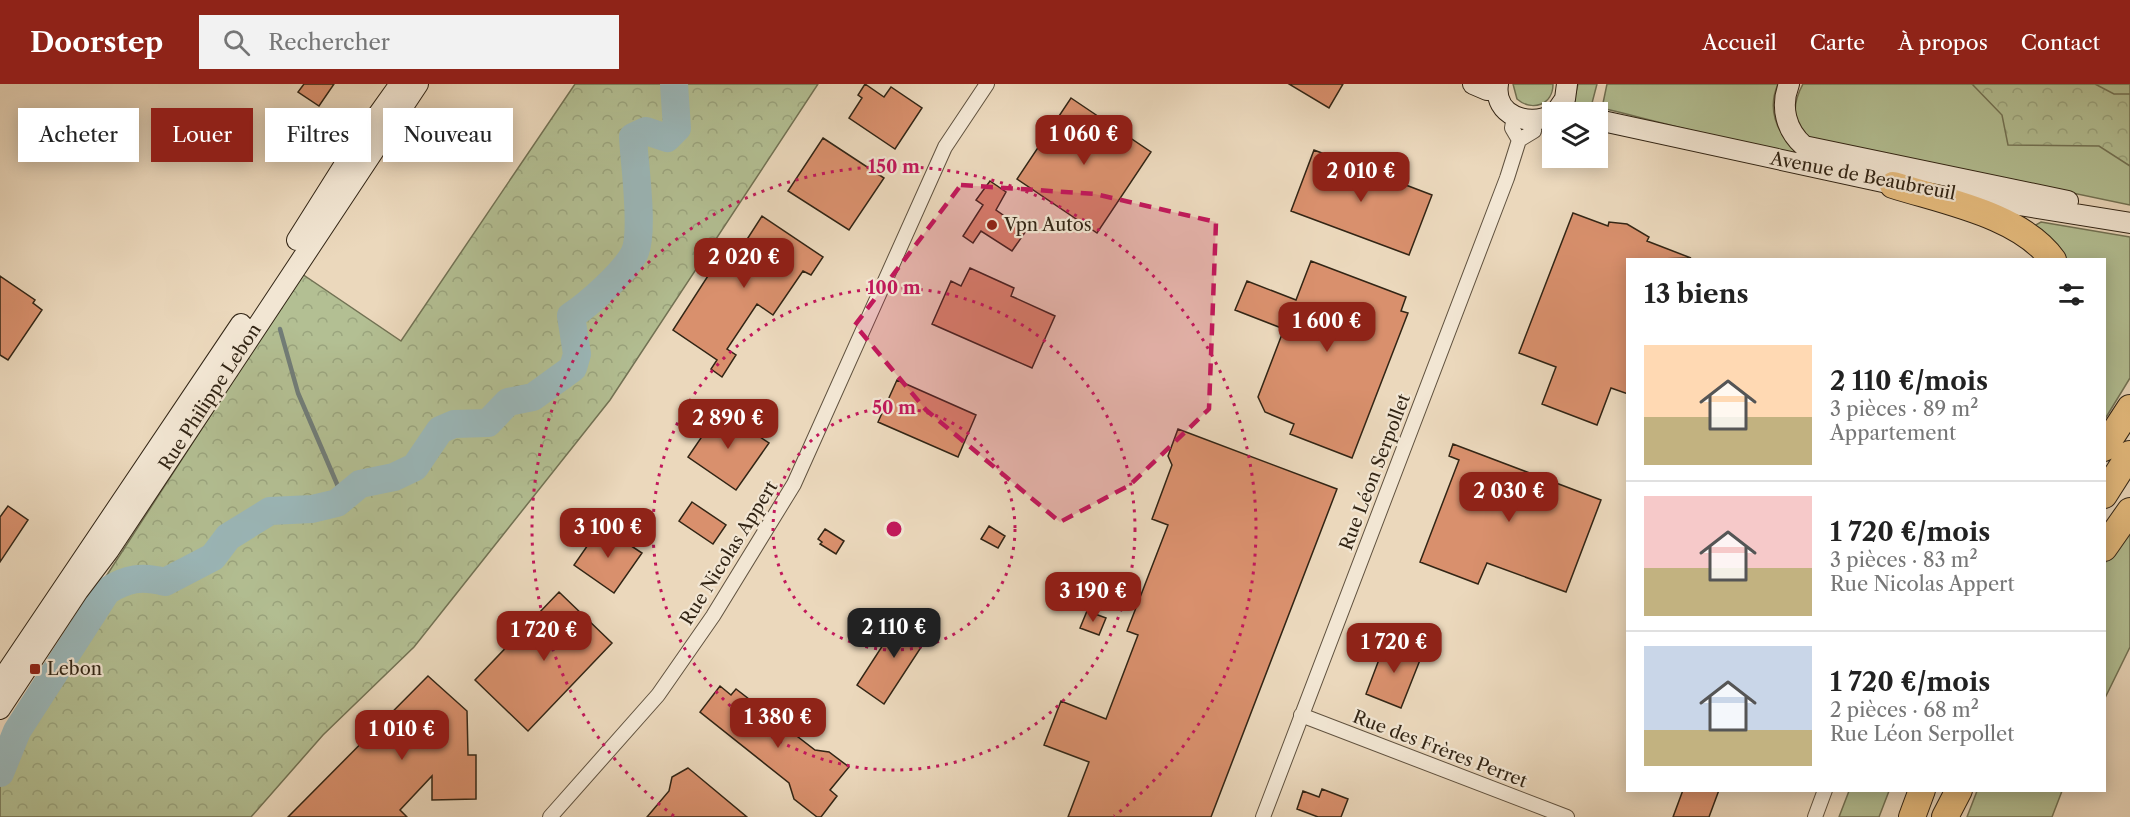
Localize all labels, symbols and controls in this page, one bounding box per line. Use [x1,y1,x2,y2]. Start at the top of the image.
search box [199,15,619,69]
text: Doorstep [30,25,163,59]
icon: search [220,26,253,59]
text: Rechercher [268,29,390,56]
text: Accueil [1702,30,1777,55]
text: Carte [1810,30,1865,55]
text: À propos [1898,30,1988,55]
text: Contact [2021,30,2100,55]
map controls [1542,102,1608,168]
button: layers [1542,102,1608,168]
chip: Acheter [18,108,139,162]
chip: Louer [151,108,253,162]
chip: Filtres [265,108,371,162]
chip: Nouveau [383,108,513,162]
pin: 1 060 € [1029,115,1139,166]
text: 1 060 € [1049,122,1119,146]
street label: Avenue de Beaubreuil [1768,147,1957,205]
pin: 2 010 € [1306,152,1416,203]
text: 150 m [868,156,920,178]
text: 2 010 € [1327,159,1395,183]
place label: Vpn Autos [1003,214,1092,236]
marker: Vpn Autos [985,218,999,232]
pin: 2 020 € [689,238,799,289]
text: 2 020 € [708,245,780,269]
text: 100 m [867,277,921,299]
text: 13 biens [1644,278,1749,310]
icon: filters [2055,278,2088,311]
pin: 1 600 € [1272,302,1382,353]
text: 1 600 € [1292,309,1362,333]
street label: Rue Philippe Lebon [154,319,266,475]
text: 2 110 €/mois [1830,365,1988,397]
icon: home [1692,369,1764,441]
street label: Rue Léon Serpollet [1335,390,1415,553]
text: 50 m [872,397,916,419]
text: 3 pièces · 89 m² [1830,397,1978,421]
pin: 2 890 € [673,399,783,450]
text: 2 890 € [692,406,764,430]
text: Appartement [1830,421,1956,445]
pin: 2 030 € [1454,472,1564,523]
street label: Rue Nicolas Appert [676,476,783,629]
text: 2 030 € [1473,479,1545,503]
pin: 3 100 € [553,508,663,559]
text: 3 100 € [574,515,642,539]
text: 1 720 €/mois [1830,516,1990,548]
centre of rings [884,519,904,539]
icon: home [1692,520,1764,592]
text: 3 pièces · 83 m² [1830,548,1978,572]
pin: 3 190 € [1038,572,1148,623]
text: Rue Nicolas Appert [1830,572,2015,596]
text: 3 190 € [1059,579,1127,603]
pin: 2 110 € [839,608,949,659]
pin: 1 720 € [489,611,599,662]
text: 2 110 € [861,615,927,639]
text: 1 720 € [511,618,577,642]
pin: 1 720 € [1339,623,1449,674]
text: 1 720 € [1361,630,1427,654]
place label: Lebon [47,658,102,680]
marker: Lebon [28,662,42,676]
text: 1 720 €/mois [1830,666,1990,698]
icon: home [1692,670,1764,742]
pin: 1 380 € [723,698,833,749]
text: 2 pièces · 68 m² [1830,698,1979,722]
text: 1 380 € [744,705,812,729]
street label: Rue des Frères Perret [1350,706,1531,793]
pin: 1 010 € [347,710,457,761]
text: 1 010 € [369,717,435,741]
text: Rue Léon Serpollet [1830,722,2014,746]

